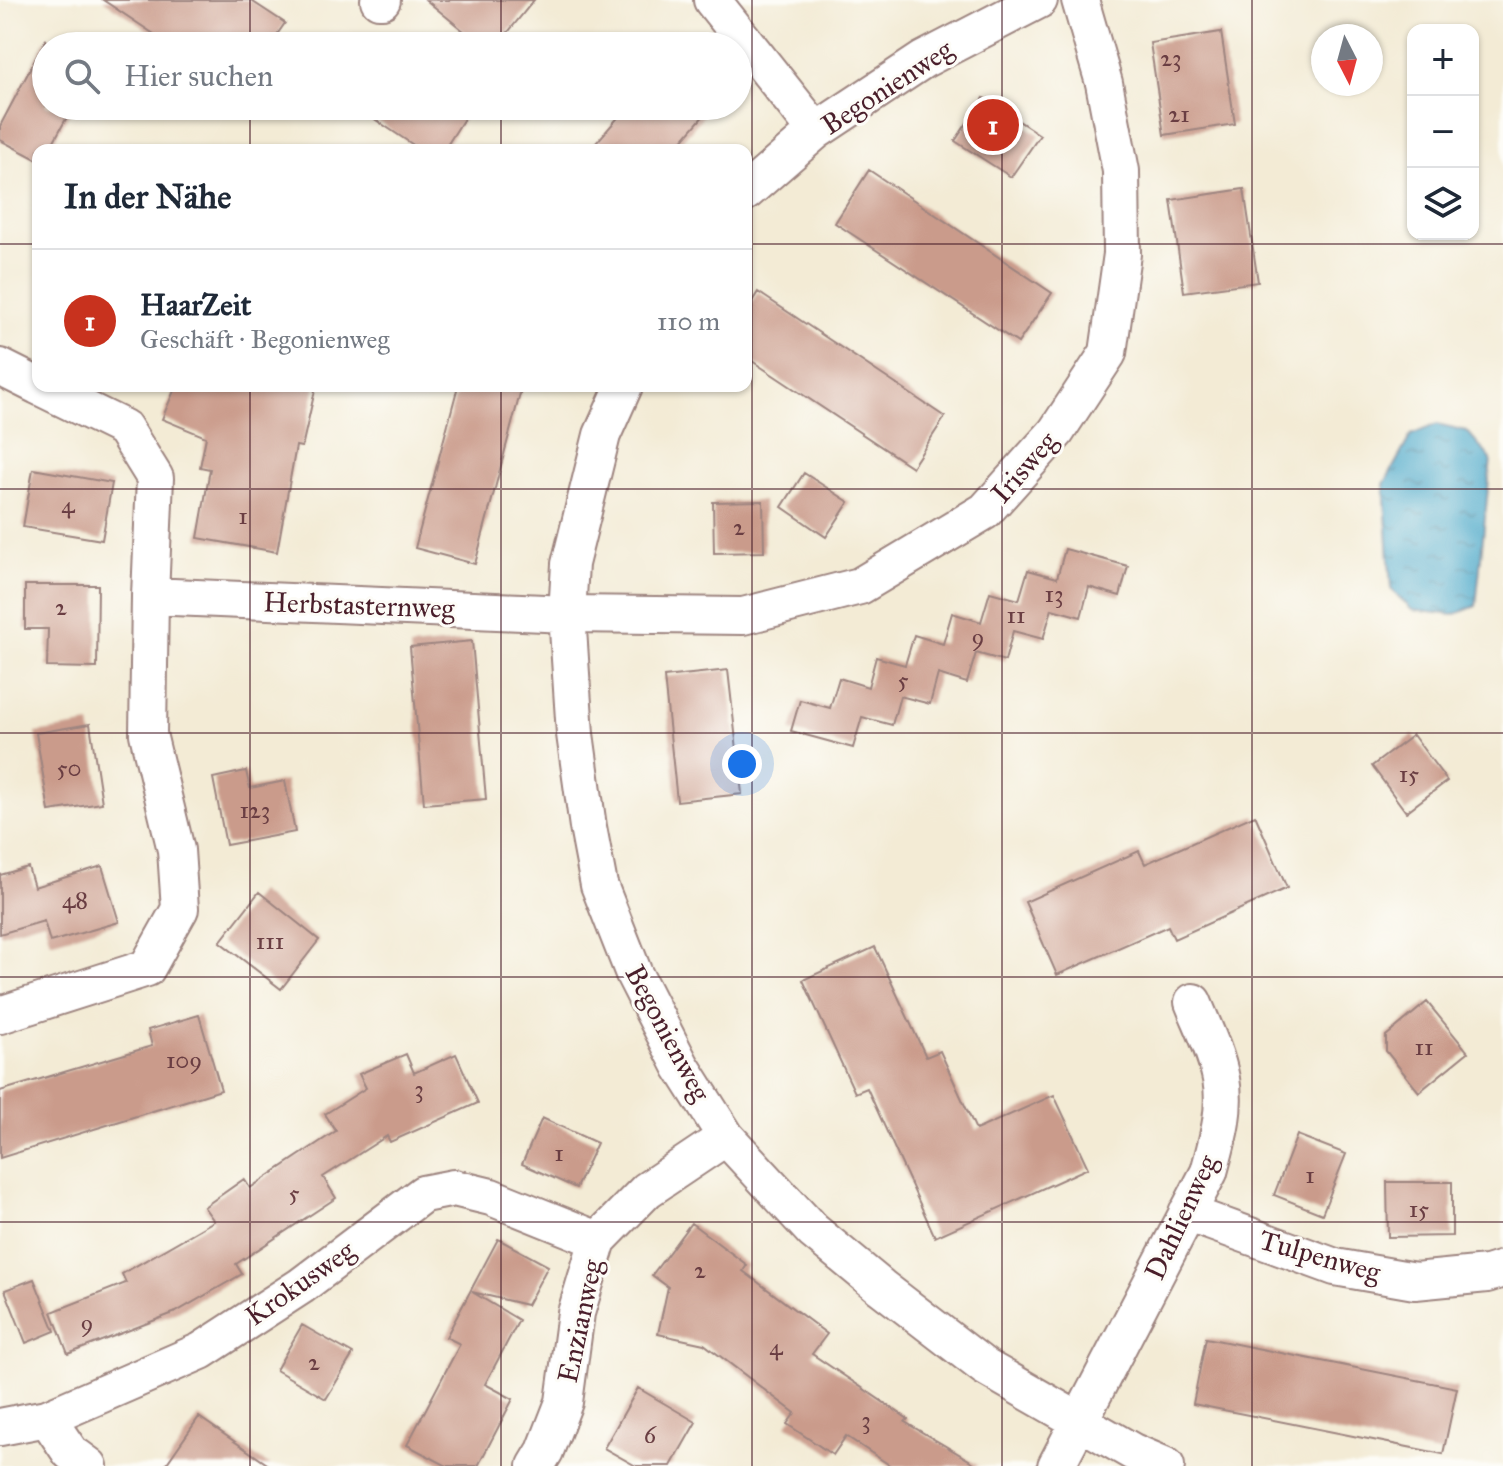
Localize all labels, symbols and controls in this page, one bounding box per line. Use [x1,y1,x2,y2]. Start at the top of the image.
north arrow [1311,24,1383,96]
map controls [1407,24,1479,240]
button: + [1407,24,1479,96]
street label: Begonienweg [815,31,960,142]
search box [32,32,752,120]
house number: 23 [1160,43,1182,73]
icon: search [60,54,104,98]
text: Hier suchen [124,58,273,94]
pin: 1 [967,95,1019,155]
button: − [1407,96,1479,168]
house number: 21 [1168,99,1190,129]
button: layers [1407,168,1479,240]
text: In der Nähe [64,176,231,217]
text: HaarZeit [140,287,251,323]
text: 1 [85,305,95,337]
text: 110 m [657,305,720,337]
text: Geschäft · Begonienweg [140,323,390,355]
street label: Irisweg [983,423,1065,510]
house number: 4 [61,490,75,520]
house number: 1 [238,501,248,531]
house number: 2 [733,512,745,542]
house number: 13 [1044,579,1064,609]
street label: Herbstasternweg [263,584,456,626]
house number: 2 [55,592,67,622]
house number: 11 [1007,600,1025,630]
house number: 9 [972,622,984,652]
house number: 5 [897,665,909,695]
your location [722,744,762,784]
house number: 50 [56,753,82,783]
house number: 15 [1399,759,1419,789]
house number: 123 [240,795,270,825]
house number: 48 [62,885,88,915]
house number: 111 [256,926,284,956]
street label: Begonienweg [617,959,719,1108]
house number: 11 [1415,1032,1433,1062]
house number: 109 [166,1045,202,1075]
house number: 3 [414,1074,424,1104]
house number: 1 [554,1138,564,1168]
street label: Dahlienweg [1137,1148,1226,1285]
house number: 1 [1305,1160,1315,1190]
house number: 5 [288,1178,300,1208]
house number: 15 [1409,1194,1429,1224]
street label: Tulpenweg [1255,1222,1386,1290]
street label: Krokusweg [239,1232,362,1333]
street label: Enzianweg [550,1255,610,1386]
house number: 2 [694,1255,706,1285]
house number: 9 [81,1308,93,1338]
house number: 4 [769,1332,783,1362]
house number: 2 [308,1347,320,1377]
house number: 3 [861,1405,871,1435]
house number: 6 [644,1420,657,1450]

